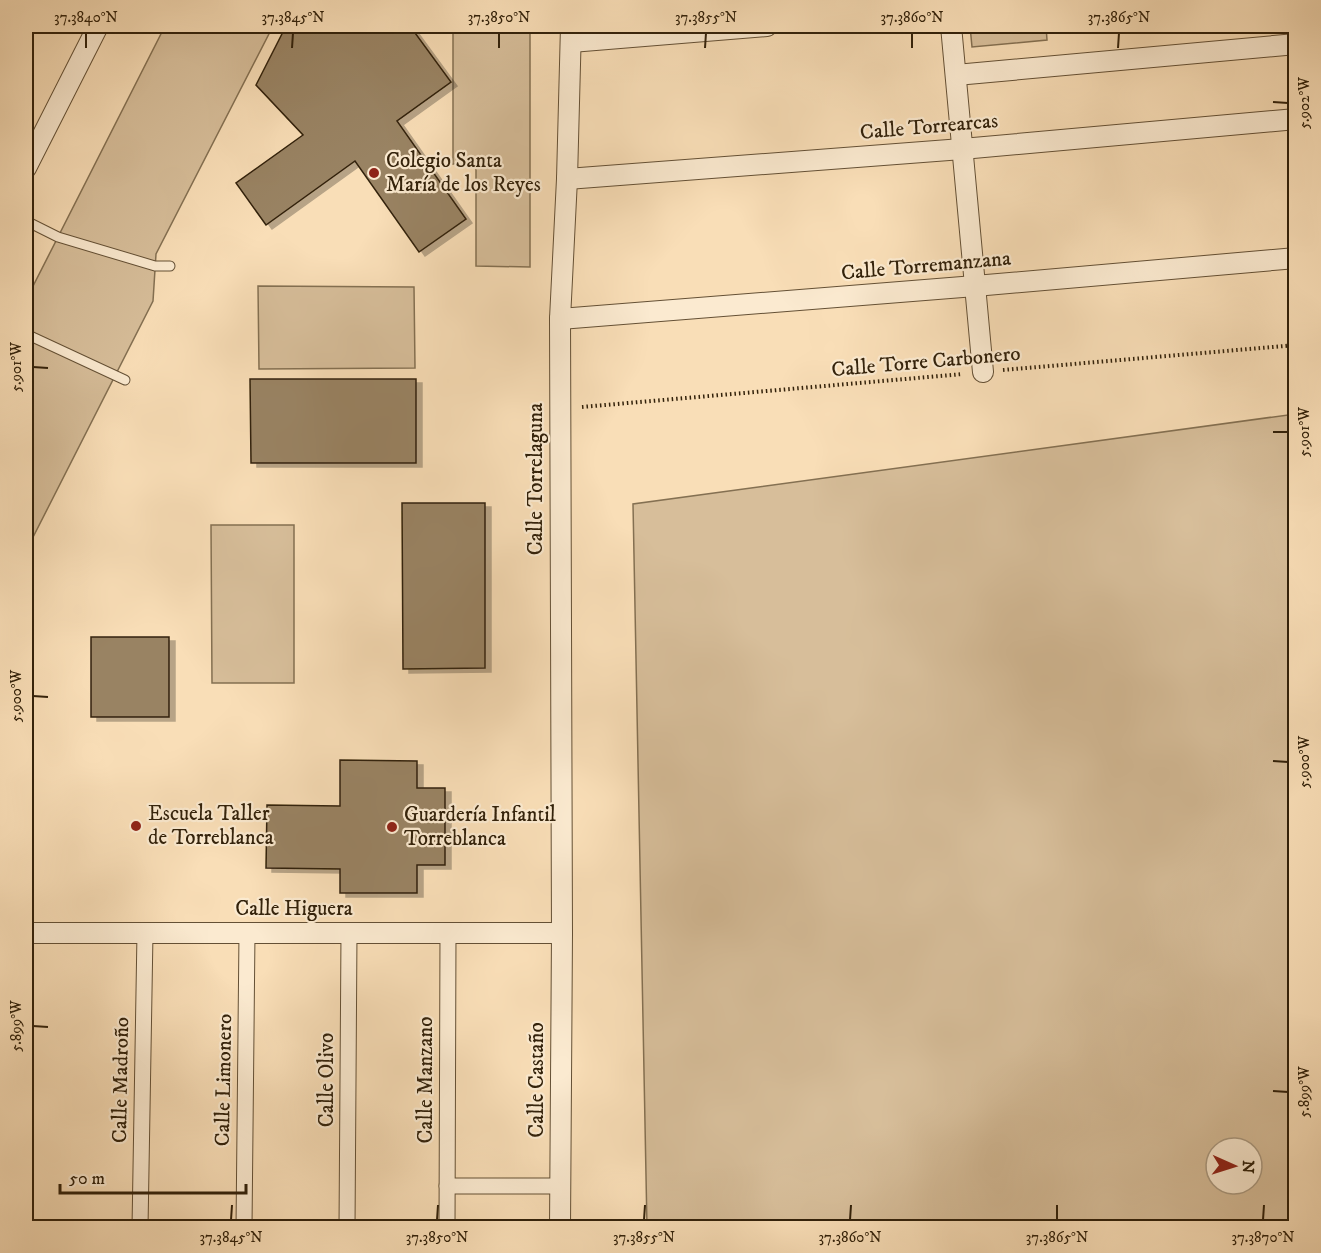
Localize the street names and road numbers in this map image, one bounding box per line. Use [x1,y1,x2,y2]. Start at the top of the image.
street label: Calle Torrearcas [859,108,999,146]
street label: Calle Torremanzana [840,246,1012,286]
street label: Calle Torre Carbonero [830,341,1022,383]
street label: Calle Torrelaguna [523,403,549,555]
street label: Calle Higuera [235,896,353,922]
street label: Calle Limonero [210,1013,238,1147]
street label: Calle Madroño [107,1017,135,1143]
street label: Calle Manzano [413,1017,439,1143]
street label: Calle Castaño [524,1022,550,1138]
street label: Calle Olivo [314,1033,340,1127]

